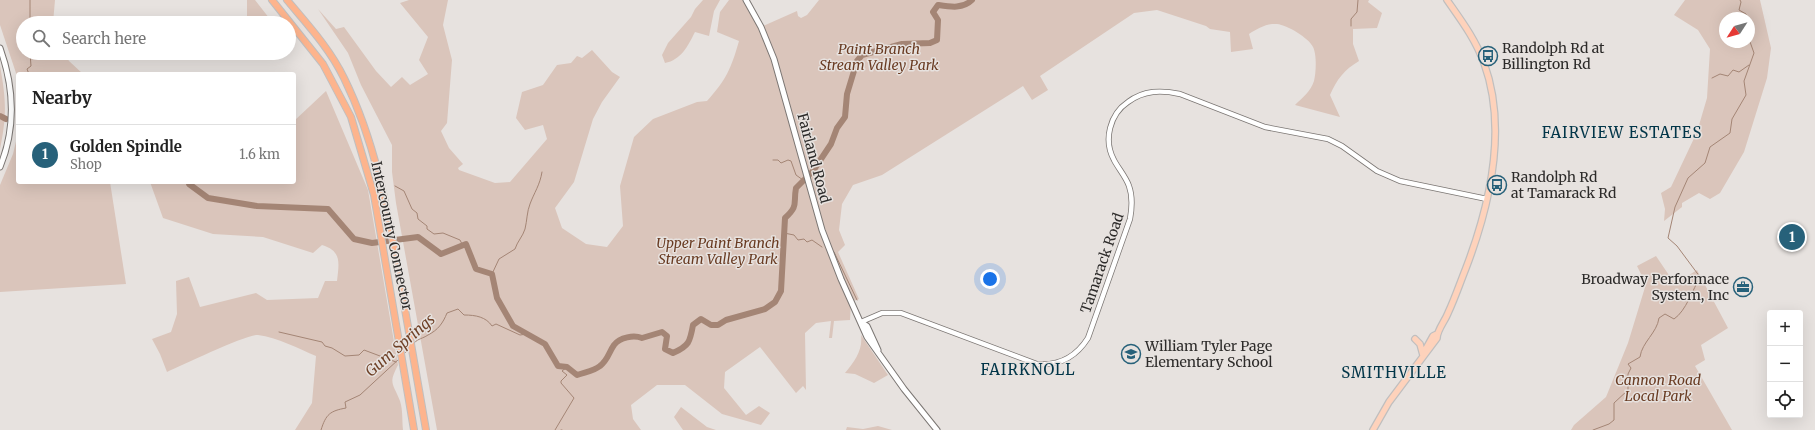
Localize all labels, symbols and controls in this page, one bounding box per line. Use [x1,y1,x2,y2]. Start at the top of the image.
north arrow [1719,12,1755,48]
search box [16,16,296,60]
icon: search [30,27,52,49]
text: Search here [62,29,146,48]
place label: Randolph Rd at Billington Rd [1502,39,1605,73]
park label: Paint Branch Stream Valley Park [819,40,939,74]
bus stop icon: Randolph Rd at Billington Rd [1477,45,1499,67]
text: Nearby [32,87,92,109]
street label: Fairland Road [793,111,835,206]
district label: FAIRVIEW ESTATES [1542,123,1702,142]
text: Golden Spindle [70,137,182,156]
text: 1 [42,146,48,163]
text: 1.6 km [239,146,280,163]
text: Shop [70,156,102,173]
street label: Intercounty Connector [367,160,417,312]
place label: Randolph Rd at Tamarack Rd [1511,168,1617,202]
bus stop icon: Randolph Rd at Tamarack Rd [1486,174,1508,196]
street label: Tamarack Road [1076,210,1128,316]
pin: 1 [1779,222,1805,252]
park label: Upper Paint Branch Stream Valley Park [656,234,780,268]
your location [980,269,1000,289]
place label: Broadway Performace System, Inc [1581,270,1729,304]
office icon: Broadway Performace System, Inc [1732,276,1754,298]
water label: Gum Springs [361,310,439,380]
map controls [1767,310,1803,418]
button: + [1767,310,1803,346]
place label: William Tyler Page Elementary School [1144,337,1273,371]
school or university icon: William Tyler Page Elementary School [1120,343,1142,365]
button: − [1767,346,1803,382]
district label: FAIRKNOLL [980,360,1076,379]
district label: SMITHVILLE [1341,363,1447,382]
park label: Cannon Road Local Park [1615,371,1701,405]
button: locate [1767,382,1803,418]

